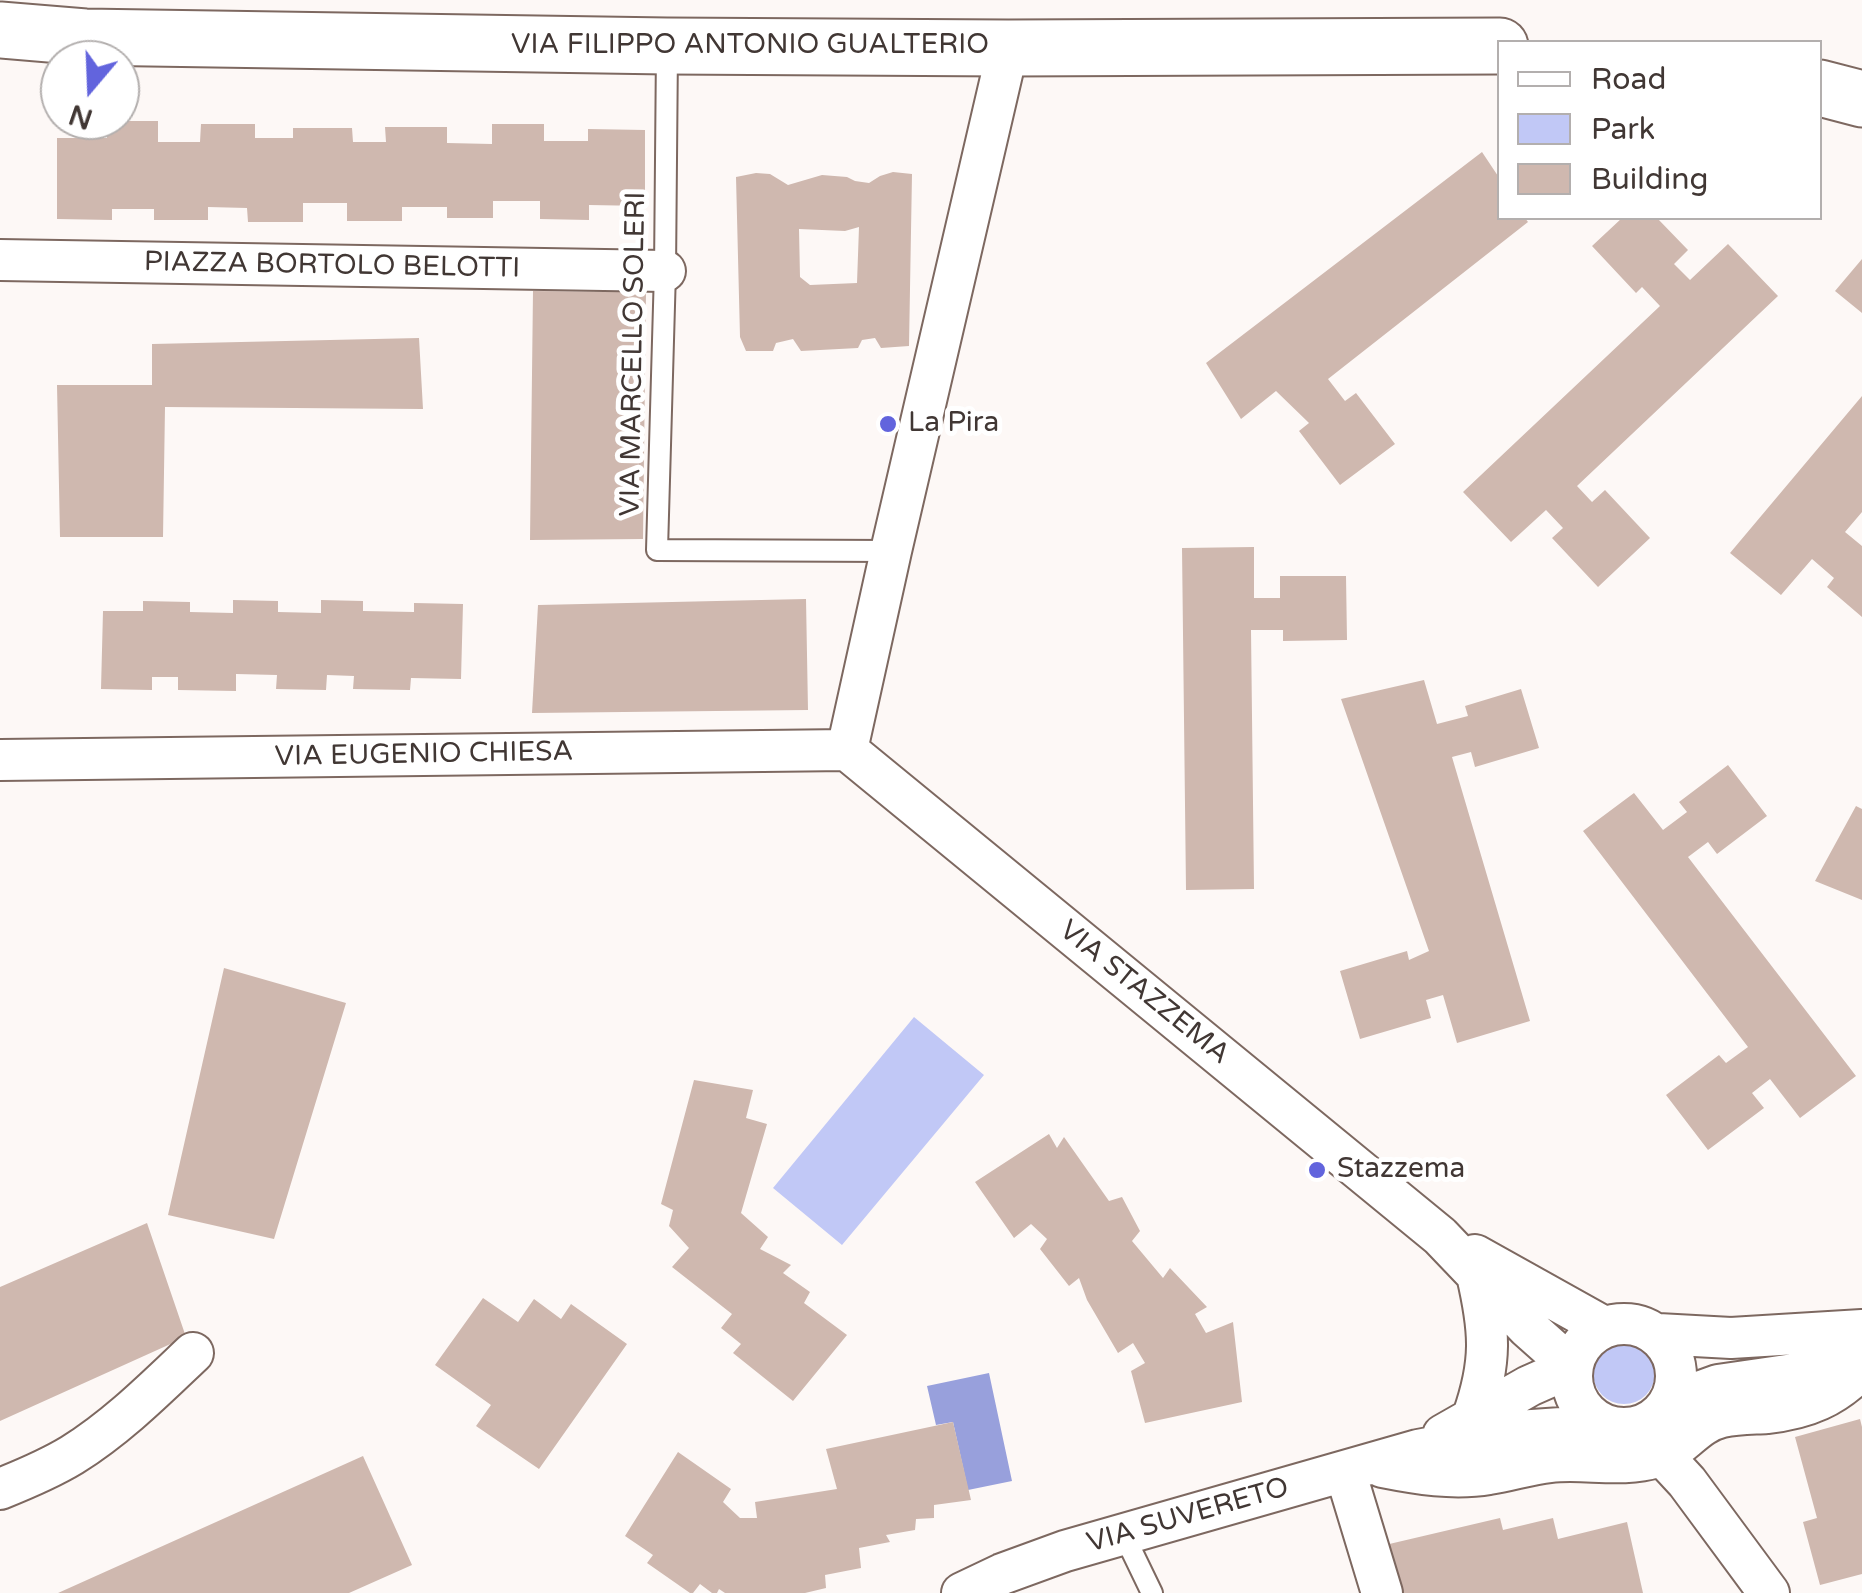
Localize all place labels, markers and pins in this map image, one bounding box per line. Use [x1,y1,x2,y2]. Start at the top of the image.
place label: La Pira [908,407,999,441]
marker: La Pira [877,413,899,435]
place label: Stazzema [1337,1153,1465,1187]
marker: Stazzema [1306,1159,1328,1181]

